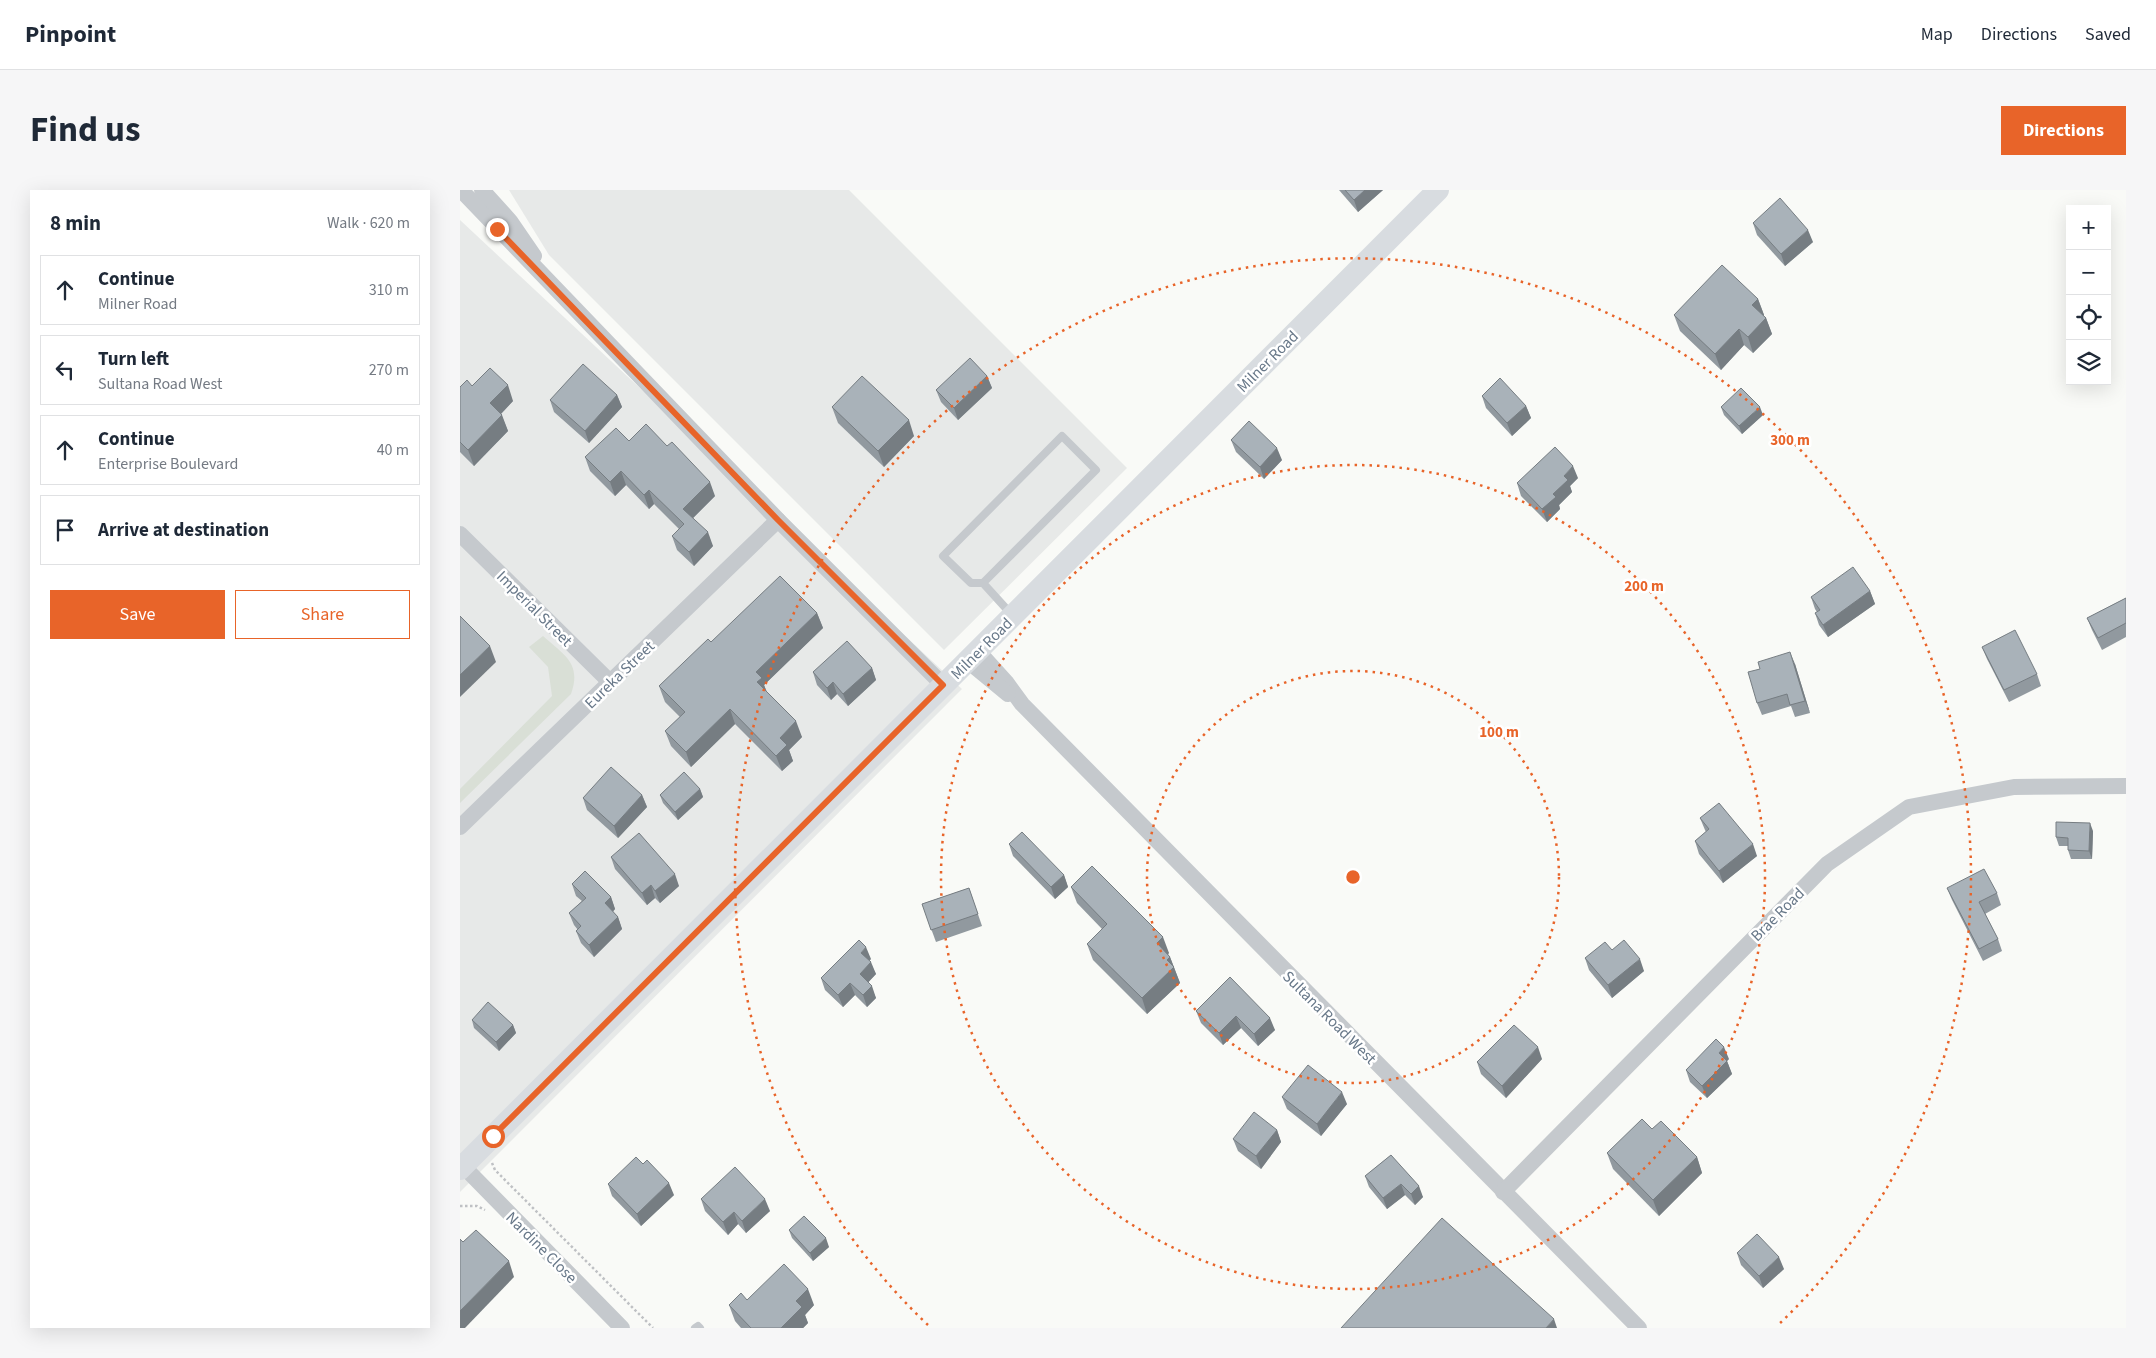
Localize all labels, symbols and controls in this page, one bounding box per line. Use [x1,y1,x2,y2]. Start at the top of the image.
text: Pinpoint [25,17,116,52]
text: Map [1921,22,1953,47]
text: Directions [1981,22,2057,47]
text: Saved [2085,22,2131,47]
text: Find us [30,105,140,155]
button: Directions [2001,106,2126,155]
map controls [2066,205,2111,385]
button: + [2066,205,2111,250]
text: 8 min [50,208,101,238]
text: Walk · 620 m [327,212,410,234]
route end [486,218,509,241]
button: − [2066,250,2111,295]
text: Continue [98,266,175,293]
icon: ahead [51,276,79,304]
text: 310 m [369,279,409,301]
text: Milner Road [98,293,177,315]
button: locate [2066,295,2111,340]
street label: Milner Road [1232,326,1304,398]
button: layers [2066,340,2111,385]
text: Turn left [98,346,169,373]
icon: left [51,356,79,384]
text: 270 m [369,359,409,381]
text: Sultana Road West [98,373,222,395]
text: Continue [98,426,175,453]
text: 300 m [1770,430,1810,451]
icon: ahead [51,436,79,464]
text: 40 m [377,439,409,461]
text: Enterprise Boulevard [98,453,238,475]
icon: arrive [51,516,79,544]
text: Arrive at destination [98,517,269,544]
street label: Imperial Street [491,566,578,652]
text: 200 m [1624,576,1664,597]
button: Save [50,590,225,639]
button: Share [235,590,410,639]
street label: Milner Road [946,613,1018,685]
street label: Eureka Street [580,635,660,714]
text: 100 m [1479,722,1519,743]
centre of rings [1344,868,1362,886]
street label: Brae Road [1746,883,1810,947]
street label: Sultana Road West [1278,966,1381,1070]
route start [482,1125,505,1148]
street label: Nardine Close [501,1207,582,1288]

